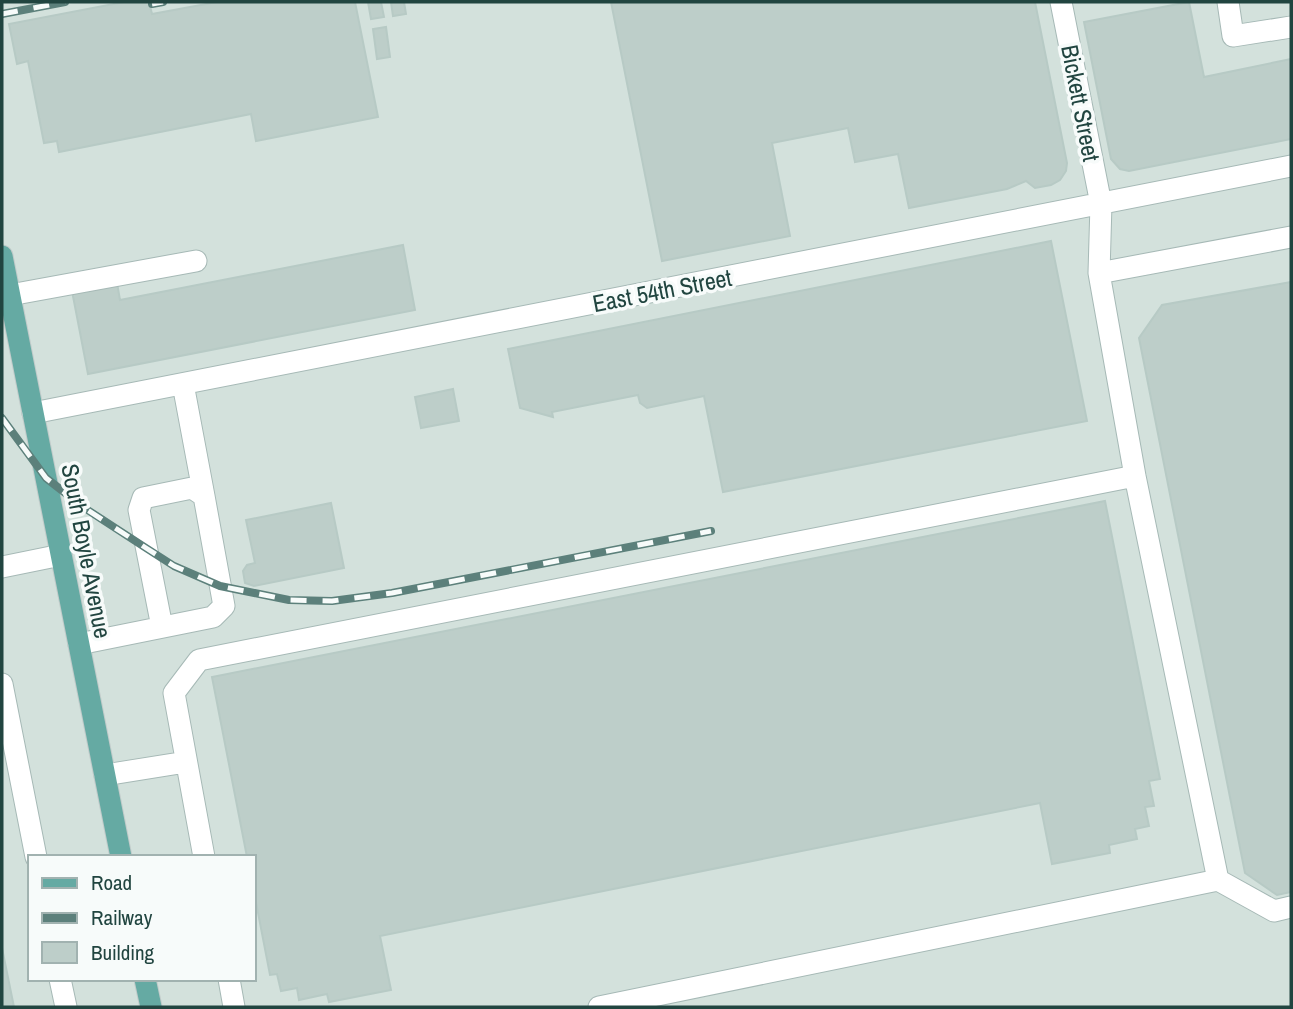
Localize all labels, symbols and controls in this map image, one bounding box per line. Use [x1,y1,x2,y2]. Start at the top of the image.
street label: Bickett Street [1054,42,1108,165]
street label: East 54th Street [590,261,735,319]
street label: South Boyle Avenue [54,461,120,641]
legend [28,855,256,981]
text: Road [91,868,132,897]
text: Railway [91,903,153,932]
text: Building [91,938,155,967]

